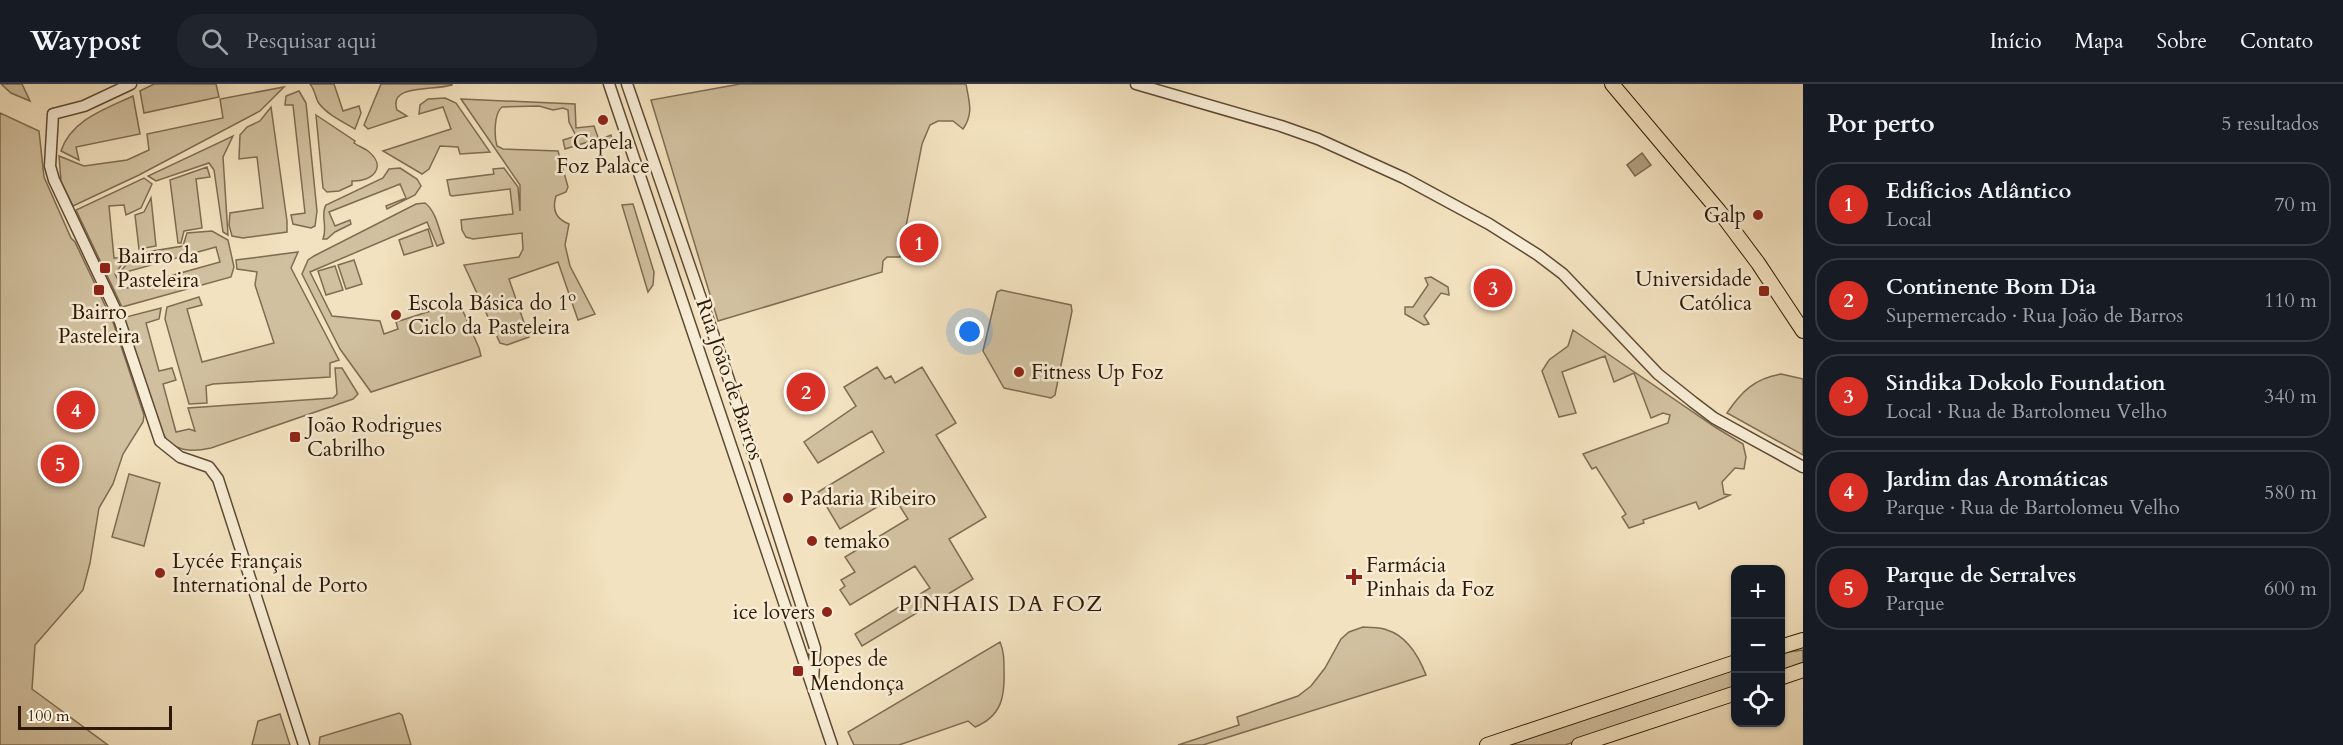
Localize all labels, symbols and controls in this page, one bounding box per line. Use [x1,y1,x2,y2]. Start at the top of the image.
search box [177,14,597,68]
text: Waypost [30,22,141,60]
icon: search [198,25,231,58]
text: Pesquisar aqui [246,26,377,56]
text: Início [1990,27,2042,56]
text: Mapa [2075,27,2124,56]
text: Sobre [2157,27,2207,56]
text: Contato [2240,27,2313,56]
text: Por perto [1827,106,1935,141]
text: 5 resultados [2221,110,2319,137]
marker: Capela Foz Palace [596,113,610,127]
place label: Capela Foz Palace [556,128,650,181]
text: Edifícios Atlântico [1886,176,2071,206]
text: 1 [1843,191,1854,218]
text: 70 m [2274,191,2317,218]
place label: Galp [1704,201,1746,230]
text: Local [1886,206,1932,233]
marker: Galp [1751,208,1765,222]
pin: 1 [900,220,938,266]
place label: Bairro da Pasteleira [117,242,199,295]
marker: Bairro da Pasteleira [98,261,112,275]
place label: Universidade Católica [1635,265,1752,318]
pin: 3 [1474,266,1512,310]
text: Continente Bom Dia [1886,272,2097,302]
marker: Bairro Pasteleira [92,283,106,297]
marker: Universidade Católica [1757,284,1771,298]
text: 2 [1843,287,1854,314]
text: 110 m [2264,287,2317,314]
place label: Escola Básica do 1º Ciclo da Pasteleira [408,289,576,342]
street label: Rua João de Barros [688,295,771,464]
place label: Bairro Pasteleira [58,298,140,351]
text: Supermercado · Rua João de Barros [1886,302,2183,329]
marker: Escola Básica do 1º Ciclo da Pasteleira [389,308,403,322]
your location [955,317,984,346]
place label: Fitness Up Foz [1031,358,1164,387]
marker: Fitness Up Foz [1012,365,1026,379]
text: Sindika Dokolo Foundation [1886,368,2166,398]
pin: 2 [786,370,826,414]
text: 3 [1843,383,1854,410]
text: 340 m [2264,383,2317,410]
pin: 4 [56,388,96,432]
text: Local · Rua de Bartolomeu Velho [1886,398,2167,425]
place label: João Rodrigues Cabrilho [304,411,442,464]
marker: João Rodrigues Cabrilho [288,430,302,444]
pin: 5 [40,442,80,487]
text: Jardim das Aromáticas [1886,464,2108,494]
text: 4 [1843,479,1854,506]
text: 580 m [2264,479,2317,506]
place label: Padaria Ribeiro [800,484,936,513]
marker: Padaria Ribeiro [781,491,795,505]
text: Parque · Rua de Bartolomeu Velho [1886,494,2180,521]
place label: temako [824,527,890,556]
marker: temako [805,534,819,548]
place label: Lycée Français International de Porto [172,547,368,600]
place label: Farmácia Pinhais da Foz [1366,551,1495,604]
text: Parque de Serralves [1886,560,2076,590]
map controls [1731,565,1785,727]
button: + [1731,565,1785,619]
marker: Lycée Français International de Porto [153,566,167,580]
marker: Farmácia Pinhais da Foz [1347,570,1361,584]
text: 5 [1843,575,1854,602]
text: 600 m [2264,575,2317,602]
district label: PINHAIS DA FOZ [898,589,1104,619]
text: Parque [1886,590,1945,617]
place label: ice lovers [733,598,815,627]
marker: ice lovers [820,605,834,619]
button: − [1731,619,1785,673]
place label: Lopes de Mendonça [810,645,904,698]
marker: Lopes de Mendonça [791,664,805,678]
button: locate [1731,673,1785,727]
scale bar [18,703,172,730]
text: 100 m [27,705,69,727]

